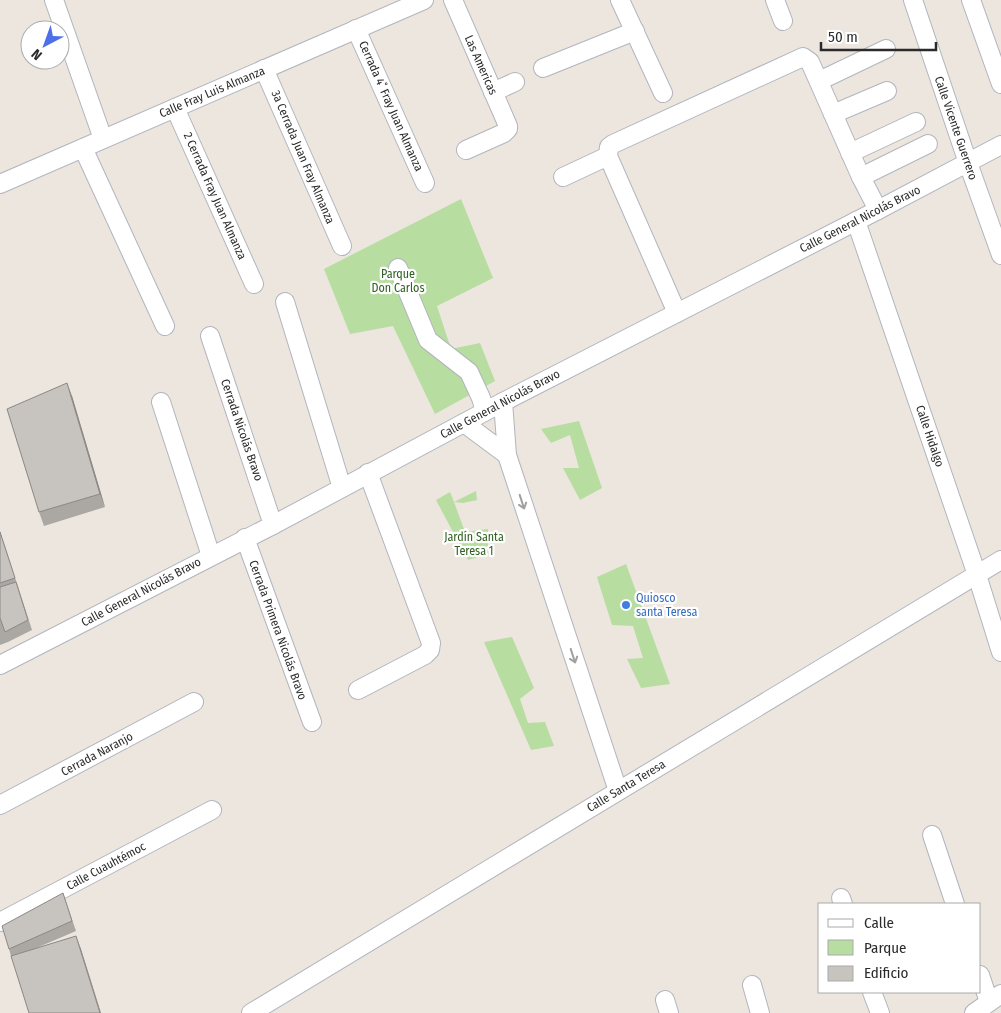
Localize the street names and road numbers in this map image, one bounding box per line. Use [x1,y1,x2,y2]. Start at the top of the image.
street label: Las Americas [462,33,500,97]
street label: Cerrada 4˚ Fray Juan Almanza [356,39,426,173]
street label: Calle Fray Luis Almanza [157,63,267,121]
street label: Calle Vicente Guerrero [932,74,980,182]
street label: 3a Cerrada Juan Fray Almanza [269,88,338,226]
street label: 2 Cerrada Fray Juan Almanza [181,130,249,262]
street label: Calle General Nicolás Bravo [797,182,923,256]
street label: Calle General Nicolás Bravo [438,366,562,442]
street label: Cerrada Nicolás Bravo [218,377,266,483]
street label: Calle Hidalgo [913,403,947,469]
street label: Calle General Nicolás Bravo [79,554,203,630]
street label: Cerrada Primera Nicolás Bravo [246,558,310,702]
street label: Cerrada Naranjo [59,729,135,779]
street label: Calle Santa Teresa [584,757,668,815]
street label: Calle Cuauhtémoc [64,839,148,893]

